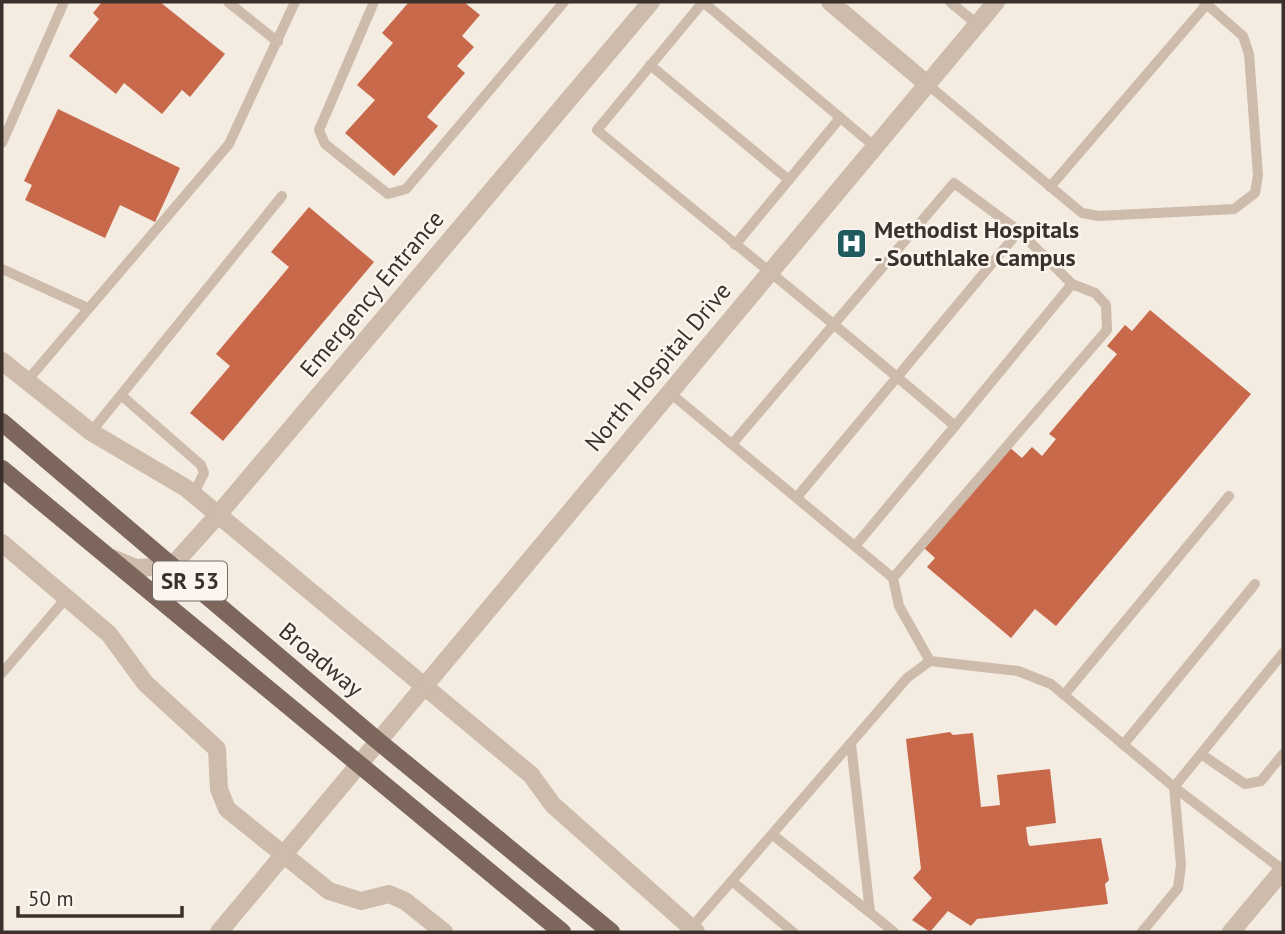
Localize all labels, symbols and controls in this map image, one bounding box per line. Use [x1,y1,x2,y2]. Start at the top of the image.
street label: Emergency Entrance [293,204,450,383]
place label: Methodist Hospitals - Southlake Campus [874,214,1079,273]
hospital icon: Methodist Hospitals - Southlake Campus [834,227,868,261]
street label: North Hospital Drive [578,276,737,458]
road number: SR 53 [153,562,227,600]
street label: Broadway [273,615,370,704]
scale bar [18,874,182,918]
text: 50 m [28,885,74,912]

